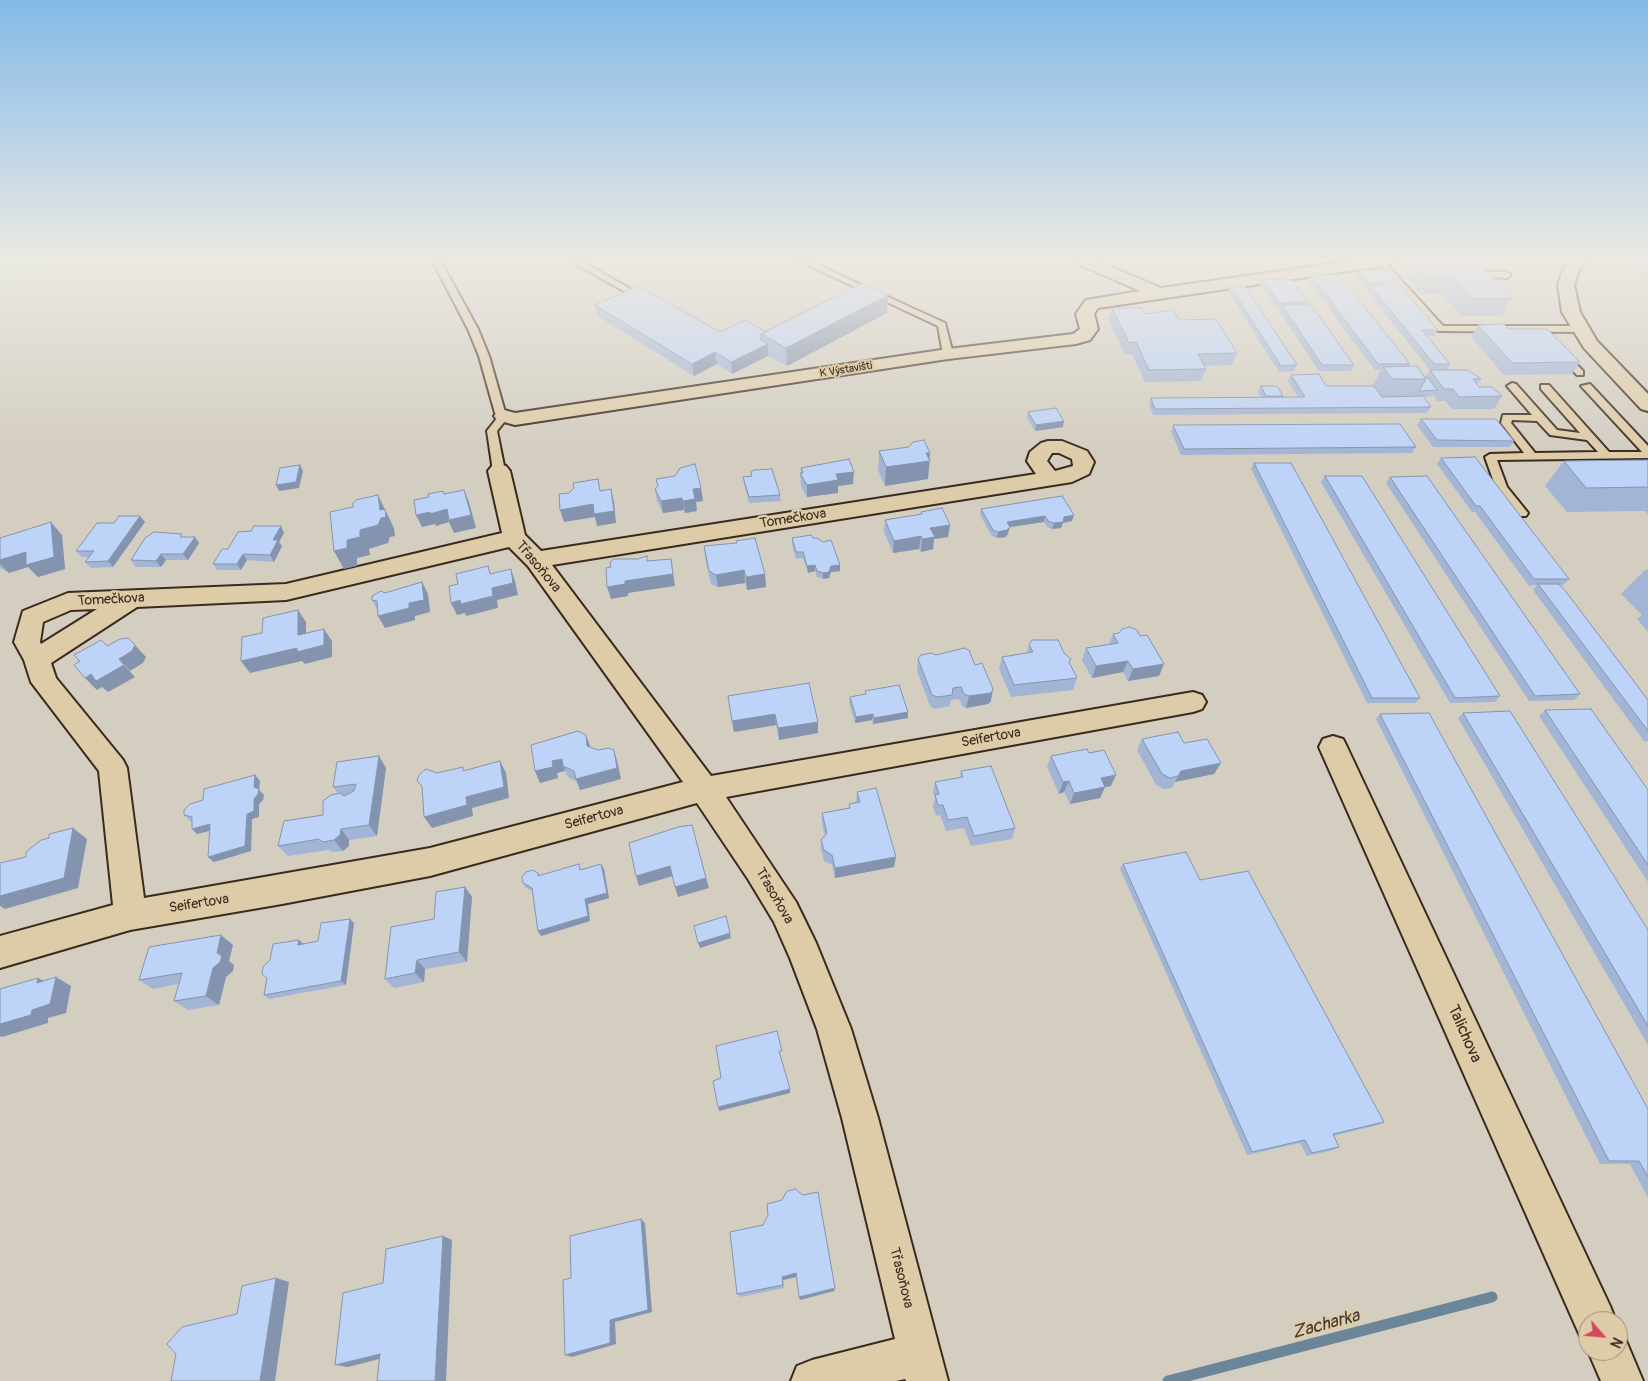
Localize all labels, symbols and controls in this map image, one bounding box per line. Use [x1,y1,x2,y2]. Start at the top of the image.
street label: K Výstavišti [819,359,873,381]
street label: Tomečkova [759,505,827,533]
street label: Třasoňova [512,538,564,596]
street label: Tomečkova [77,590,145,610]
street label: Seifertova [960,724,1022,752]
street label: Seifertova [563,802,625,834]
street label: Třasoňova [751,865,797,927]
street label: Seifertova [168,891,230,917]
street label: Talichova [1443,1002,1485,1066]
street label: Třasoňova [885,1246,917,1310]
water label: Zacharka [1290,1306,1362,1344]
north arrow [1578,1311,1628,1361]
text: N [1606,1335,1626,1351]

